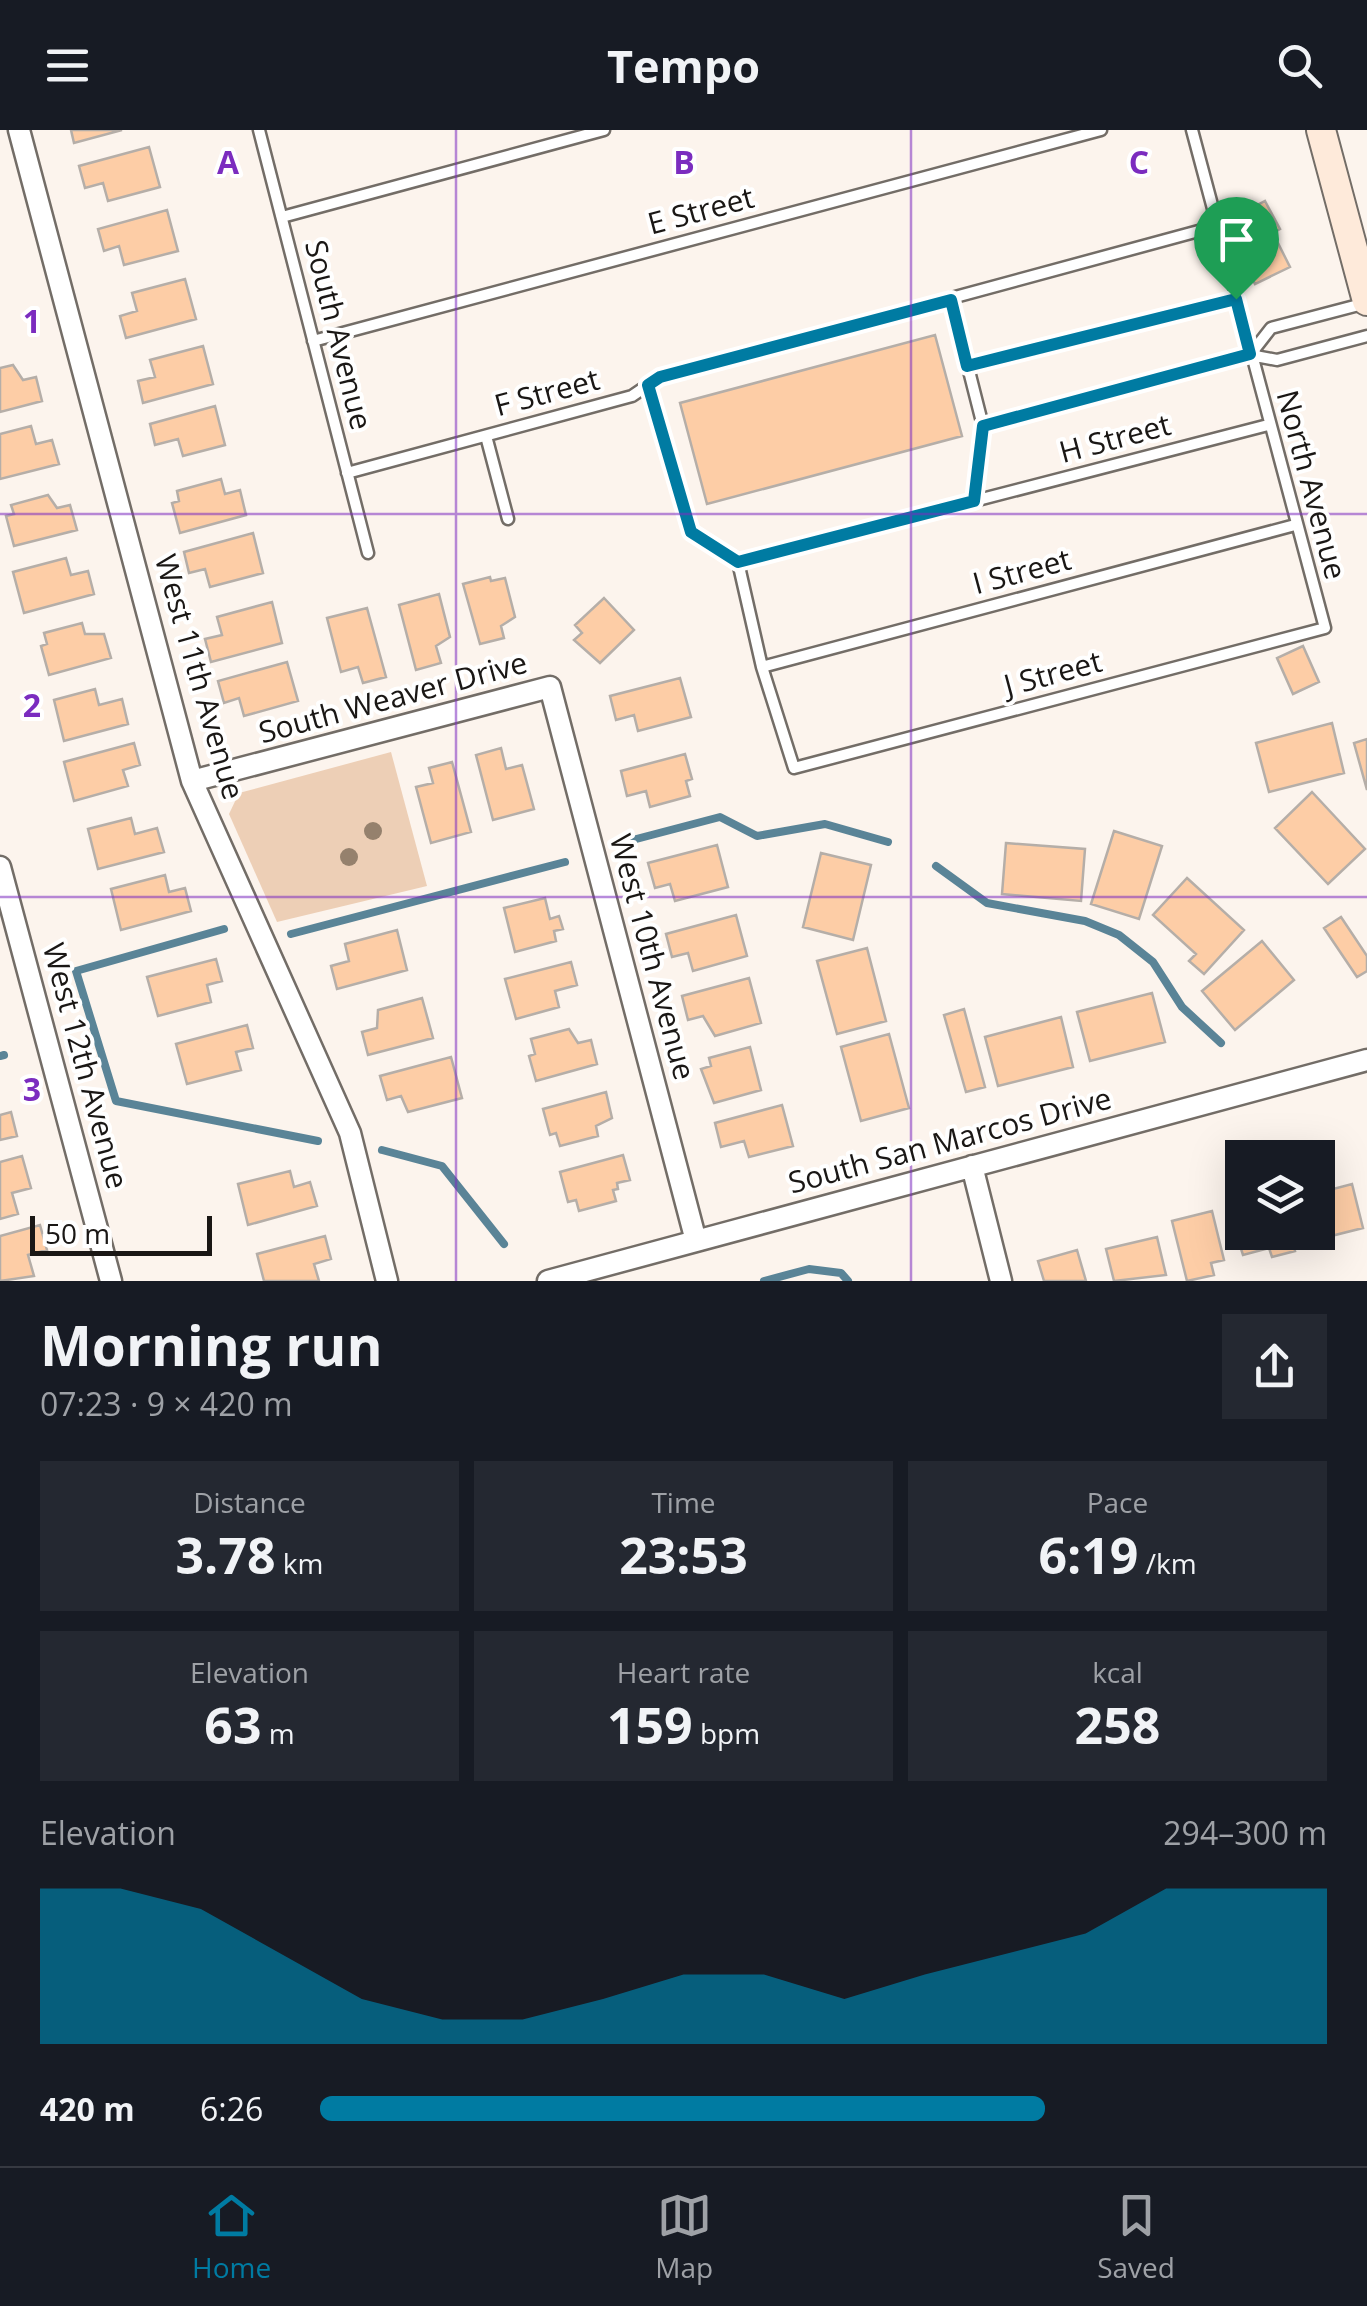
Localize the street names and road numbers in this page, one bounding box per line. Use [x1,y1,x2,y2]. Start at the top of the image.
street label: E Street [643,176,758,243]
street label: South Avenue [296,235,383,434]
street label: F Street [490,358,604,425]
street label: North Avenue [1268,385,1357,584]
street label: H Street [1054,403,1175,472]
street label: I Street [968,538,1075,603]
street label: West 11th Avenue [146,549,255,804]
street label: J Street [996,640,1106,706]
street label: South Weaver Drive [254,641,531,752]
street label: West 10th Avenue [601,829,706,1084]
street label: West 12th Avenue [34,938,139,1193]
street label: South San Marcos Drive [784,1077,1116,1202]

